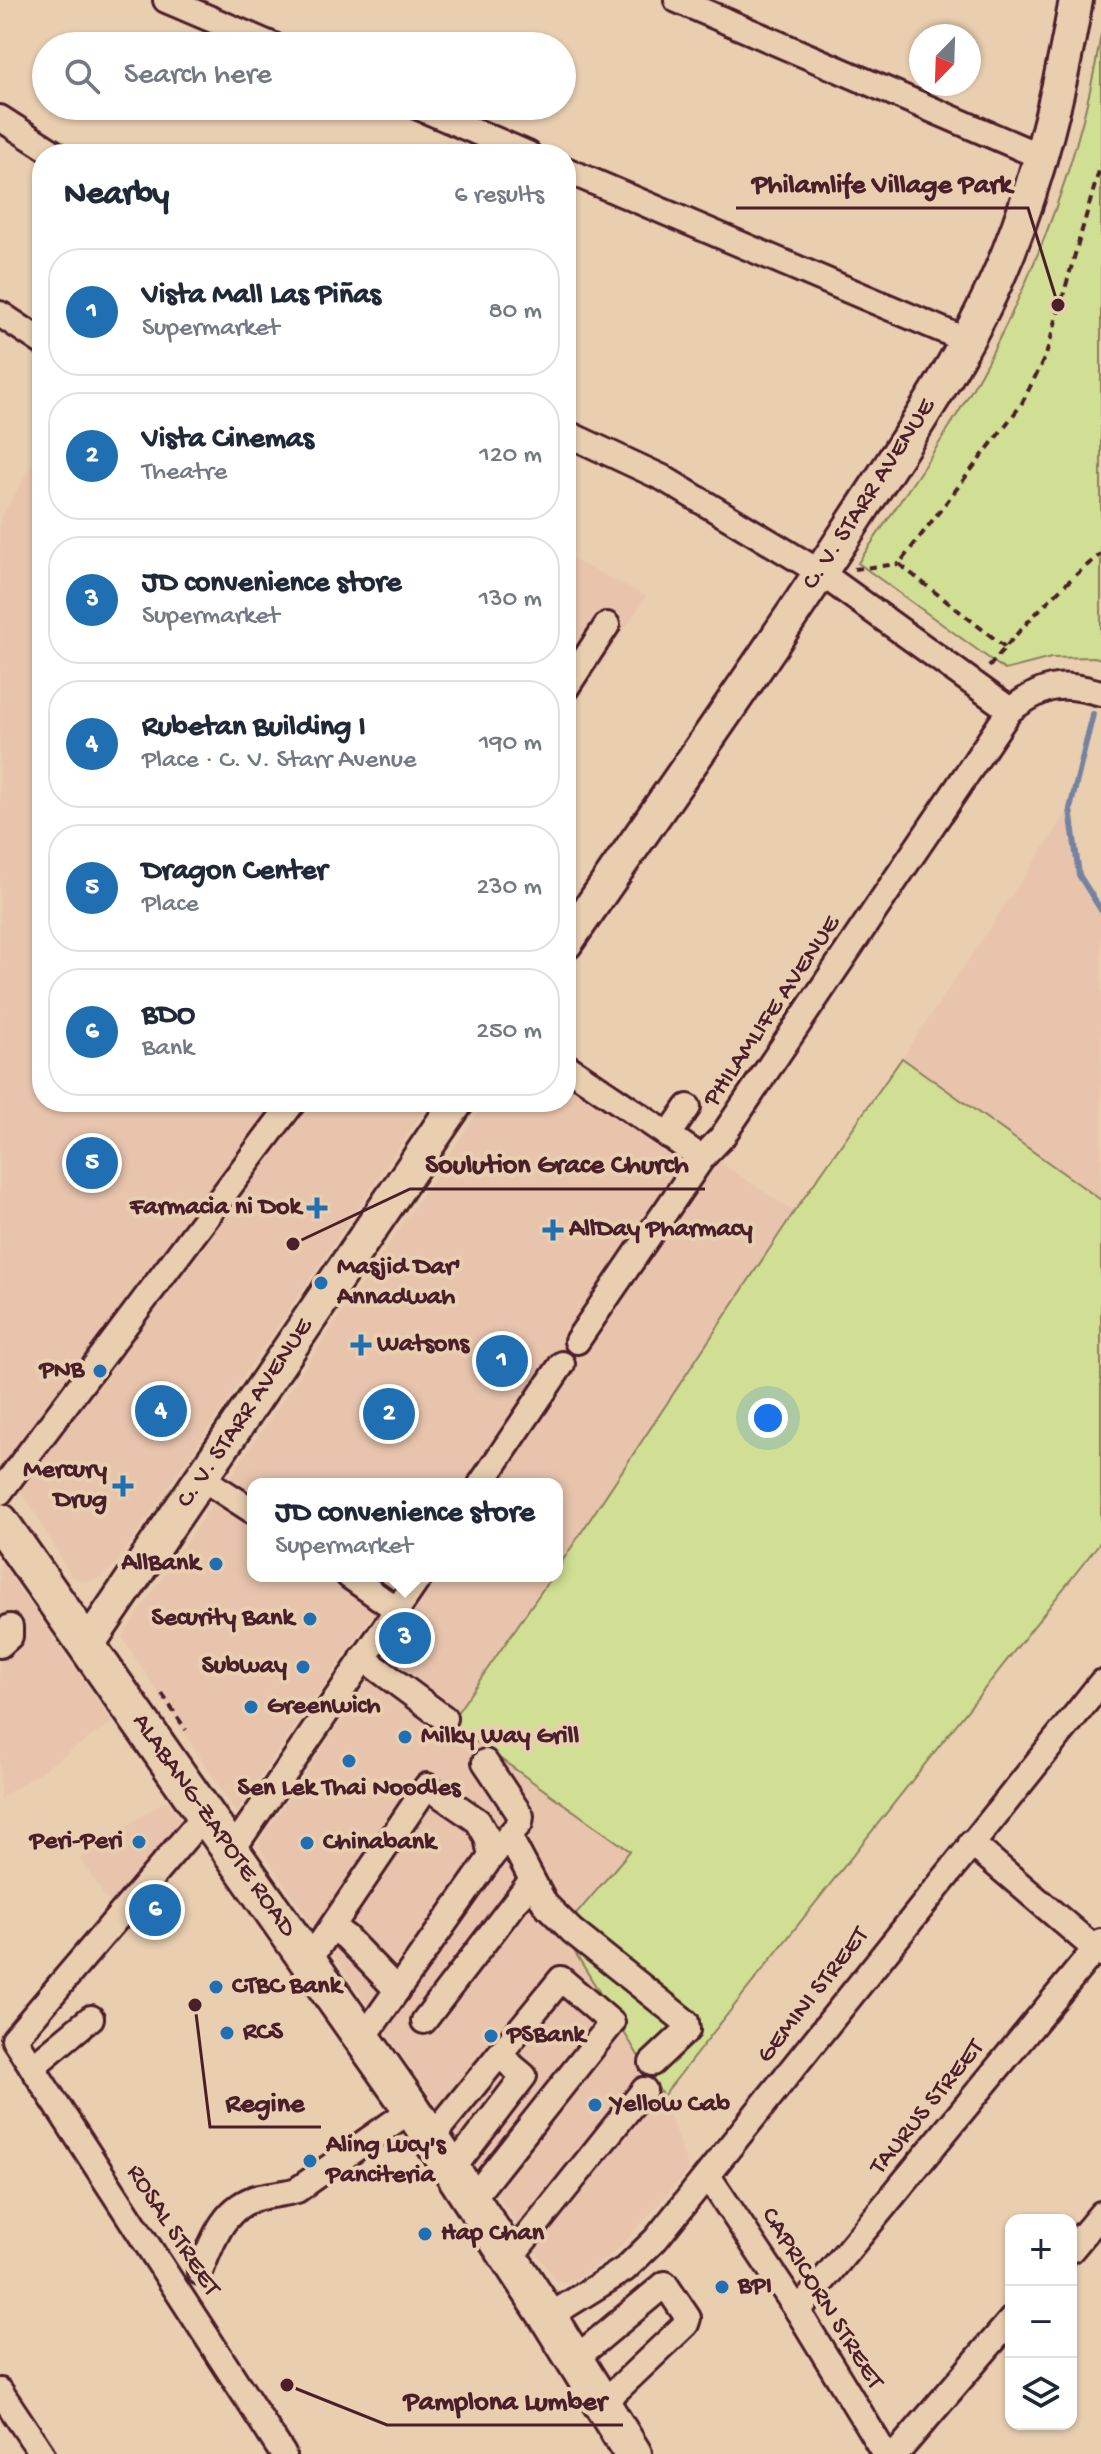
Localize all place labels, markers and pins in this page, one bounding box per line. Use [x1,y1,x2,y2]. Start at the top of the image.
callout: Philamlife Village Park [736,156,1028,208]
pin: 5 [66,1133,118,1193]
callout: Soulution Grace Church [410,1137,705,1189]
place label: Farmacia ni Dok [129,1193,304,1224]
marker: Farmacia ni Dok [308,1199,326,1217]
place label: AllDay Pharmacy [568,1215,753,1246]
marker: AllDay Pharmacy [544,1221,562,1239]
place label: Masjid Dar' Annadwah [336,1253,461,1314]
marker: Masjid Dar' Annadwah [312,1274,330,1292]
place label: Watsons [376,1330,471,1361]
pin: 1 [476,1331,528,1391]
marker: Watsons [352,1336,370,1354]
place label: PNB [37,1356,86,1387]
marker: PNB [91,1362,109,1380]
pin: 4 [135,1381,187,1441]
pin: 2 [363,1384,415,1444]
place label: Mercury Drug [23,1456,107,1517]
marker: Mercury Drug [114,1477,132,1495]
place label: AllBank [121,1549,203,1580]
marker: AllBank [207,1555,225,1573]
place label: Security Bank [151,1604,297,1635]
pin: 3 [379,1608,431,1668]
marker: Security Bank [301,1610,319,1628]
place label: Subway [202,1652,287,1683]
marker: Subway [294,1658,312,1676]
place label: Greenwich [267,1692,380,1723]
marker: Greenwich [242,1698,260,1716]
place label: Milky Way Grill [421,1722,579,1753]
marker: Milky Way Grill [396,1728,414,1746]
marker: Sen Lek Thai Noodles [340,1752,358,1770]
place label: Sen Lek Thai Noodles [238,1774,462,1805]
place label: Peri-Peri [28,1827,123,1858]
place label: Chinabank [323,1828,439,1859]
marker: Peri-Peri [130,1833,148,1851]
marker: Chinabank [298,1834,316,1852]
pin: 6 [129,1880,181,1940]
place label: CTBC Bank [232,1972,345,2003]
marker: CTBC Bank [207,1978,225,1996]
place label: RCS [242,2018,284,2049]
place label: PSBank [505,2021,588,2052]
marker: RCS [218,2024,236,2042]
marker: PSBank [482,2027,500,2045]
callout: Regine [210,2075,321,2127]
place label: Yellow Cab [608,2090,730,2121]
marker: Yellow Cab [586,2096,604,2114]
place label: Aling Lucy's Panciteria [324,2131,447,2192]
marker: Aling Lucy's Panciteria [301,2152,319,2170]
place label: Hap Chan [441,2219,545,2250]
marker: Hap Chan [416,2225,434,2243]
place label: BPI [737,2272,772,2303]
marker: BPI [713,2278,731,2296]
callout: Pamplona Lumber [387,2373,623,2425]

